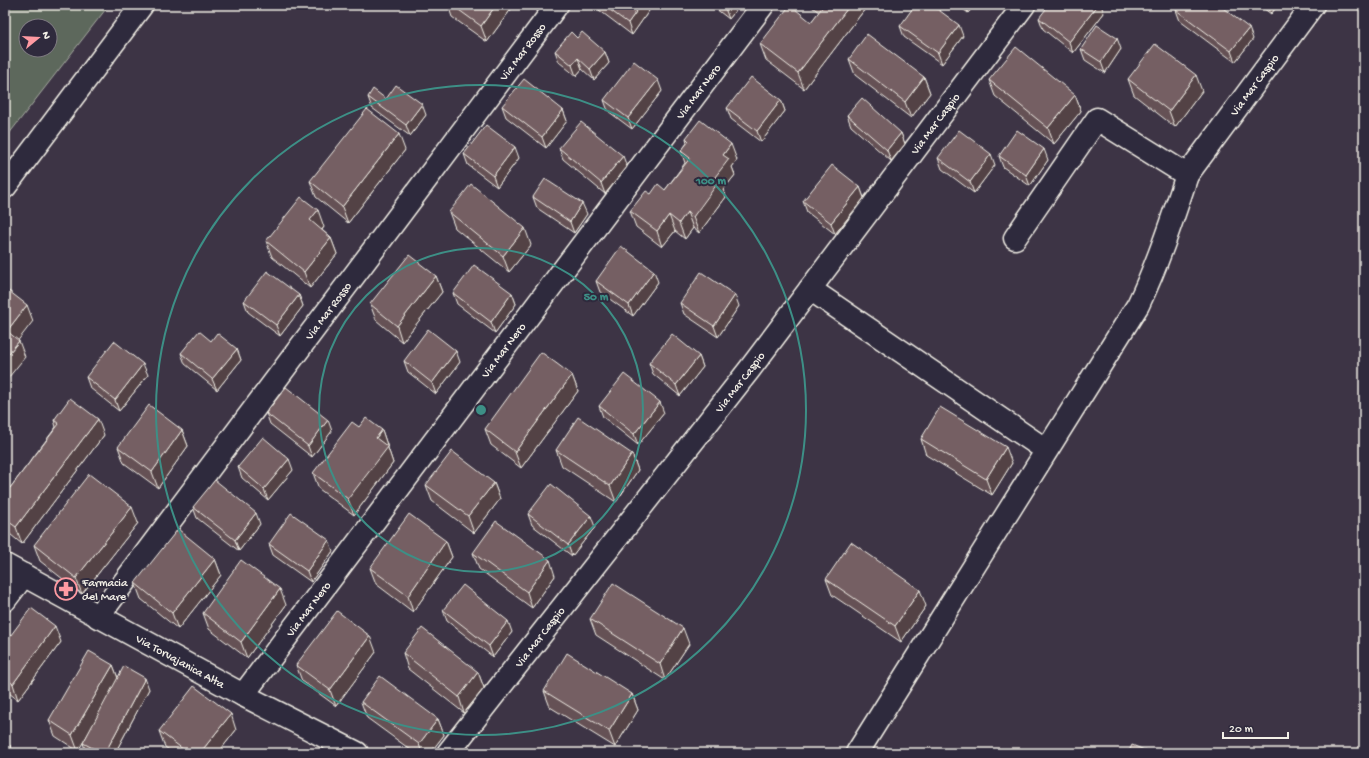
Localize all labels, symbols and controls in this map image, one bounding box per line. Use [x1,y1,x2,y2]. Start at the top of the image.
north arrow [18,18,58,58]
street label: Via Mar Rosso [497,21,550,85]
text: N [39,30,52,41]
street label: Via Mar Caspio [1228,52,1283,120]
street label: Via Mar Nero [674,62,725,124]
street label: Via Mar Caspio [908,91,964,159]
text: 100 m [695,175,726,189]
street label: Via Mar Rosso [303,280,356,344]
text: 50 m [584,291,609,305]
street label: Via Mar Nero [479,321,530,382]
street label: Via Mar Caspio [712,350,769,417]
centre of rings [474,403,488,417]
pharmacy icon: Farmacia del Mare [53,576,79,602]
place label: Farmacia del Mare [81,577,128,605]
street label: Via Mar Nero [284,580,335,641]
street label: Via Mar Caspio [512,605,569,672]
street label: Via Torvajanica Alta [132,632,227,693]
scale bar [1223,714,1288,740]
text: 20 m [1229,723,1254,737]

